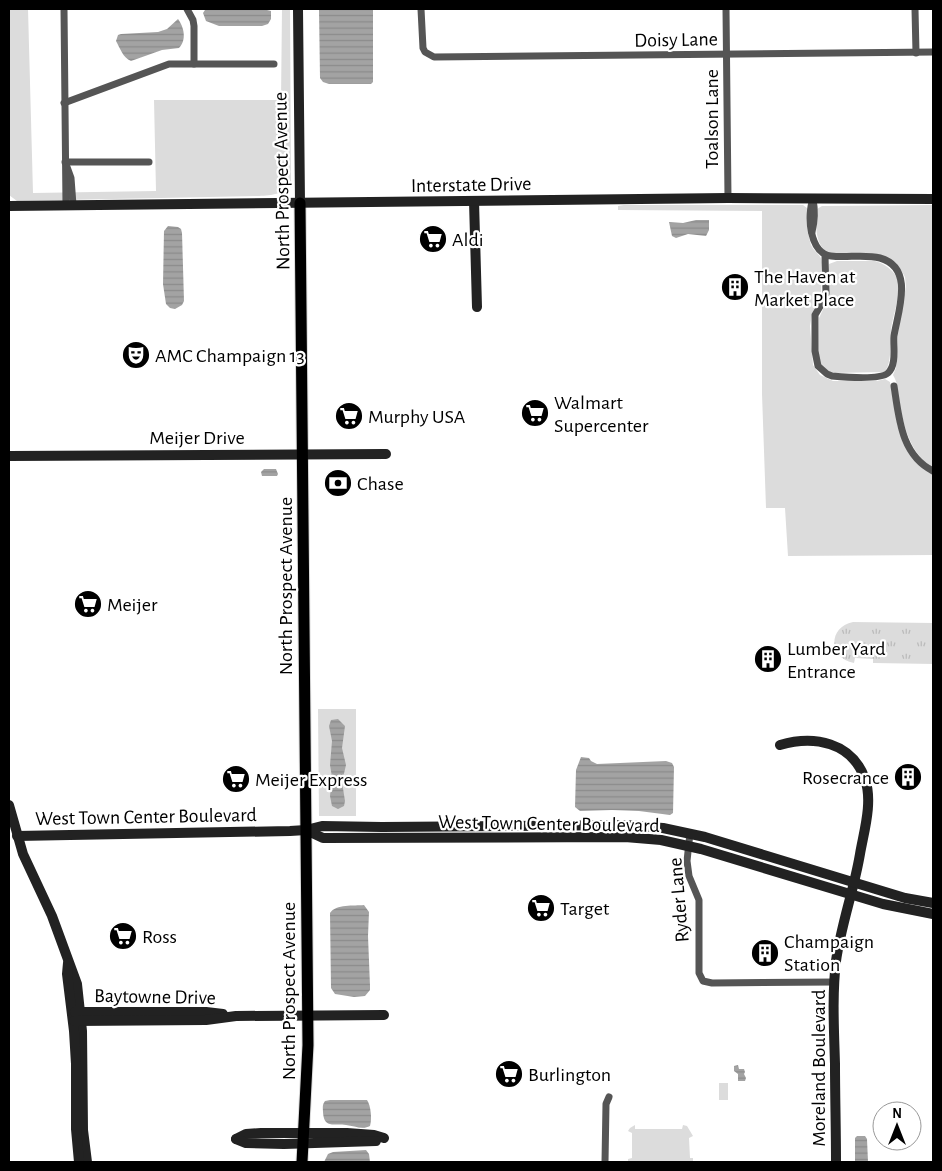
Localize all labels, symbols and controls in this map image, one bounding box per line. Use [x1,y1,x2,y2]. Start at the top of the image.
street label: Doisy Lane [634,29,718,51]
street label: Toalson Lane [702,69,722,169]
street label: North Prospect Avenue [270,92,294,270]
street label: Interstate Drive [411,174,531,196]
supermarket icon: Aldi [418,224,448,254]
place label: Aldi [452,230,484,250]
place label: The Haven at Market Place [754,267,856,310]
building icon: The Haven at Market Place [720,272,750,302]
theatre icon: AMC Champaign 13 [121,340,151,370]
place label: AMC Champaign 13 [155,346,305,366]
place label: Walmart Supercenter [554,393,649,436]
supermarket icon: Walmart Supercenter [520,398,550,428]
supermarket icon: Murphy USA [334,401,364,431]
place label: Murphy USA [368,407,466,427]
street label: Meijer Drive [149,428,245,448]
bank icon: Chase [323,468,353,498]
place label: Chase [357,474,404,494]
street label: North Prospect Avenue [276,497,296,675]
supermarket icon: Meijer [73,589,103,619]
place label: Meijer [107,595,158,615]
place label: Lumber Yard Entrance [787,639,886,682]
building icon: Lumber Yard Entrance [753,644,783,674]
building icon: Rosecrance [893,762,923,792]
supermarket icon: Meijer Express [221,764,251,794]
place label: Rosecrance [802,768,889,788]
place label: Meijer Express [255,770,368,790]
street label: West Town Center Boulevard [35,805,257,829]
street label: West Town Center Boulevard [438,812,660,836]
street label: Ryder Lane [665,857,693,943]
supermarket icon: Target [526,893,556,923]
place label: Target [560,899,610,919]
street label: North Prospect Avenue [279,902,299,1080]
supermarket icon: Ross [108,921,138,951]
place label: Ross [142,927,177,947]
place label: Champaign Station [784,932,874,975]
building icon: Champaign Station [750,938,780,968]
street label: Baytowne Drive [94,986,216,1008]
street label: Moreland Boulevard [809,989,829,1147]
supermarket icon: Burlington [494,1059,524,1089]
place label: Burlington [528,1065,611,1085]
north arrow [872,1101,922,1151]
text: N [892,1107,902,1121]

